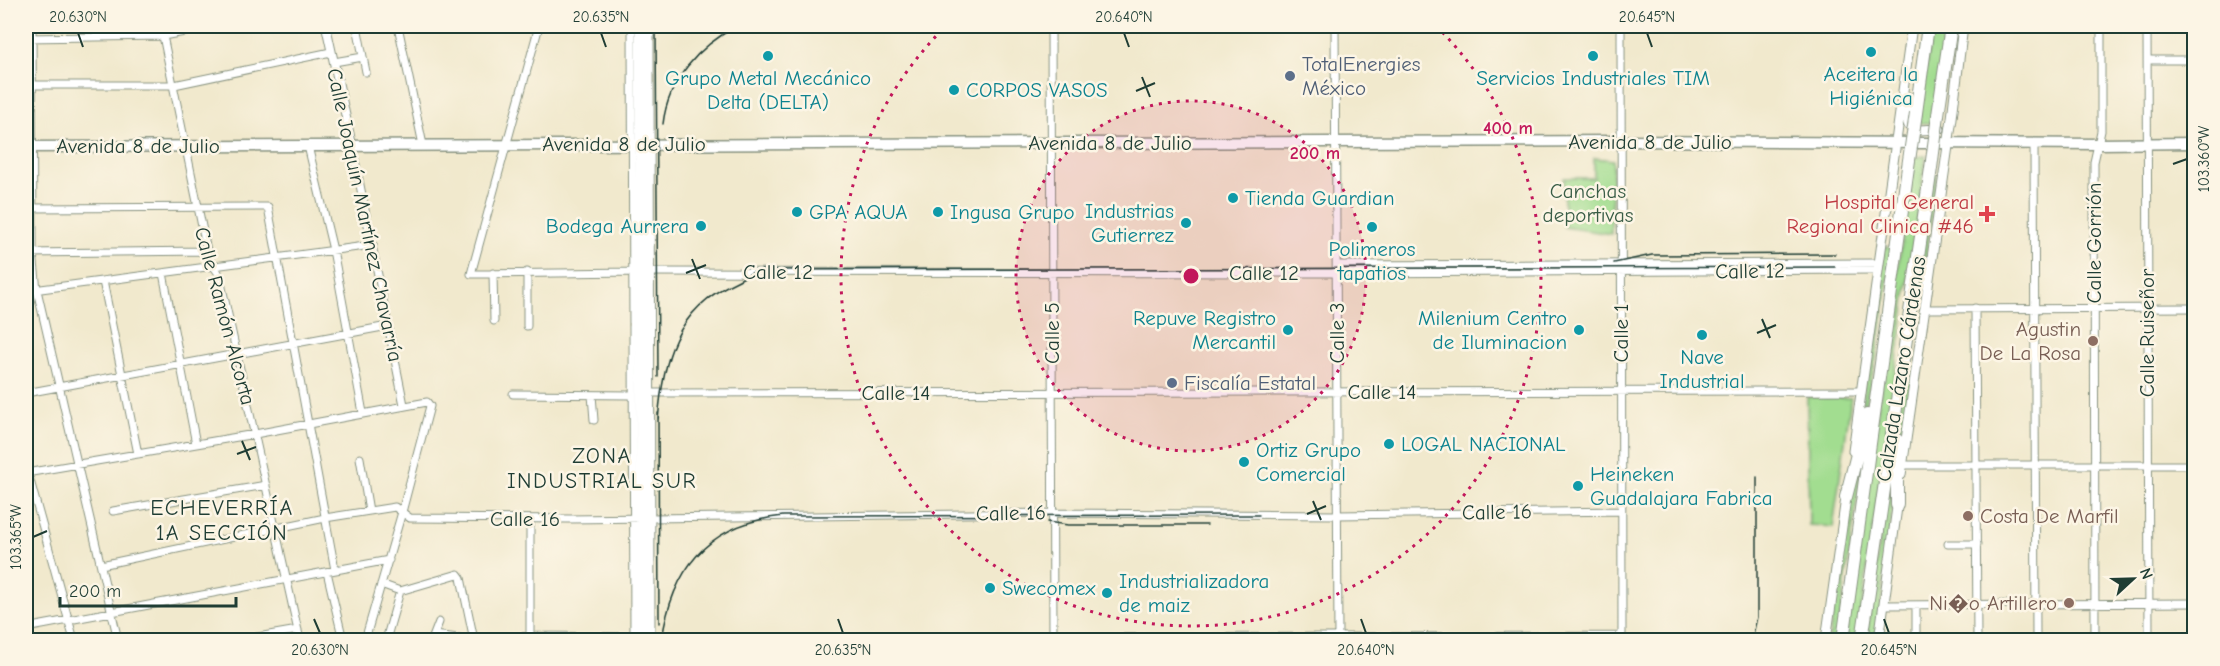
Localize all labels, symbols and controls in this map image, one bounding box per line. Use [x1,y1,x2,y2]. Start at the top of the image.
text: 20.630°N [49,8,107,26]
text: 20.635°N [573,8,629,26]
text: 20.640°N [1095,8,1153,26]
text: 20.645°N [1619,8,1675,26]
marker: Aceitera la Higiénica [1864,45,1878,59]
marker: Grupo Metal Mecánico Delta (DELTA) [761,49,775,63]
marker: Servicios Industriales TIM [1586,49,1600,63]
place label: TotalEnergies México [1302,52,1420,100]
place label: Aceitera la Higiénica [1824,62,1918,110]
street label: Calle Joaquín Martínez Chavarría [322,66,408,364]
place label: Grupo Metal Mecánico Delta (DELTA) [665,66,871,114]
place label: Servicios Industriales TIM [1476,66,1710,90]
marker: TotalEnergies México [1283,69,1297,83]
place label: CORPOS VASOS [966,78,1108,102]
marker: CORPOS VASOS [947,83,961,97]
text: 400 m [1483,118,1533,139]
text: 103.360°W [2195,126,2213,192]
street label: Avenida 8 de Julio [1568,130,1732,154]
street label: Avenida 8 de Julio [1028,131,1192,155]
street label: Avenida 8 de Julio [542,132,706,156]
street label: Avenida 8 de Julio [56,134,220,158]
text: 200 m [1290,143,1340,164]
park label: Canchas deportivas [1543,179,1633,227]
street label: Calle Gorrión [2082,183,2106,303]
place label: Tienda Guardian [1245,186,1395,210]
place label: Hospital General Regional Clinica #46 [1786,190,1974,238]
marker: Tienda Guardian [1226,191,1240,205]
place label: Industrias Gutierrez [1085,199,1174,247]
place label: GPA AQUA [809,200,908,224]
place label: Ingusa Grupo [950,200,1075,224]
marker: GPA AQUA [790,205,804,219]
marker: Ingusa Grupo [931,205,945,219]
marker: Hospital General Regional Clinica #46 [1978,205,1996,223]
place label: Bodega Aurrera [546,214,689,238]
marker: Industrias Gutierrez [1179,216,1193,230]
marker: Bodega Aurrera [694,219,708,233]
marker: Polimeros tapatios [1365,220,1379,234]
street label: Calle Ramón Alcorta [190,224,260,408]
place label: Polimeros tapatios [1329,237,1415,285]
street label: Calzada Lázaro Cárdenas [1871,255,1931,483]
street label: Calle 12 [1715,258,1785,284]
street label: Calle 12 [743,260,813,284]
street label: Calle 12 [1229,261,1299,285]
centre of rings [1181,266,1201,286]
street label: Calle Ruiseñor [2135,268,2159,397]
street label: Calle 5 [1040,302,1064,364]
street label: Calle 3 [1325,302,1349,364]
street label: Calle 1 [1609,304,1633,362]
place label: Repuve Registro Mercantil [1133,306,1276,354]
place label: Milenium Centro de Iluminacion [1418,306,1567,354]
place label: Agustin De La Rosa [1980,317,2081,365]
marker: Repuve Registro Mercantil [1281,323,1295,337]
marker: Milenium Centro de Iluminacion [1572,323,1586,337]
marker: Nave Industrial [1695,328,1709,342]
marker: Agustin De La Rosa [2086,334,2100,348]
place label: Nave Industrial [1660,345,1745,393]
place label: Fiscalía Estatal [1184,371,1316,395]
marker: Fiscalía Estatal [1165,376,1179,390]
street label: Calle 14 [1348,380,1416,404]
street label: Calle 14 [862,381,930,405]
place label: LOGAL NACIONAL [1401,432,1566,456]
marker: LOGAL NACIONAL [1382,437,1396,451]
place label: Ortiz Grupo Comercial [1256,438,1361,486]
district label: ZONA INDUSTRIAL SUR [507,443,697,494]
marker: Ortiz Grupo Comercial [1237,455,1251,469]
place label: Heineken Guadalajara Fabrica [1590,462,1773,510]
marker: Heineken Guadalajara Fabrica [1571,479,1585,493]
district label: ECHEVERRÍA 1A SECCIÓN [150,495,294,546]
street label: Calle 16 [1462,499,1532,525]
street label: Calle 16 [976,500,1046,526]
text: 103.365°W [7,504,25,570]
place label: Costa De Marfil [1980,504,2119,528]
street label: Calle 16 [490,507,560,531]
marker: Costa De Marfil [1961,509,1975,523]
north arrow [2103,549,2163,609]
text: N [2136,566,2156,582]
place label: Industrializadora de maiz [1119,569,1269,617]
scale bar [60,570,236,608]
place label: Swecomex [1002,576,1095,600]
text: 200 m [69,581,121,602]
marker: Swecomex [983,581,997,595]
marker: Industrializadora de maiz [1100,586,1114,600]
place label: Ni�o Artillero [1929,591,2057,615]
marker: Ni�o Artillero [2062,596,2076,610]
text: 20.630°N [291,641,349,659]
text: 20.635°N [815,641,871,659]
text: 20.640°N [1337,641,1395,659]
text: 20.645°N [1861,641,1917,659]

